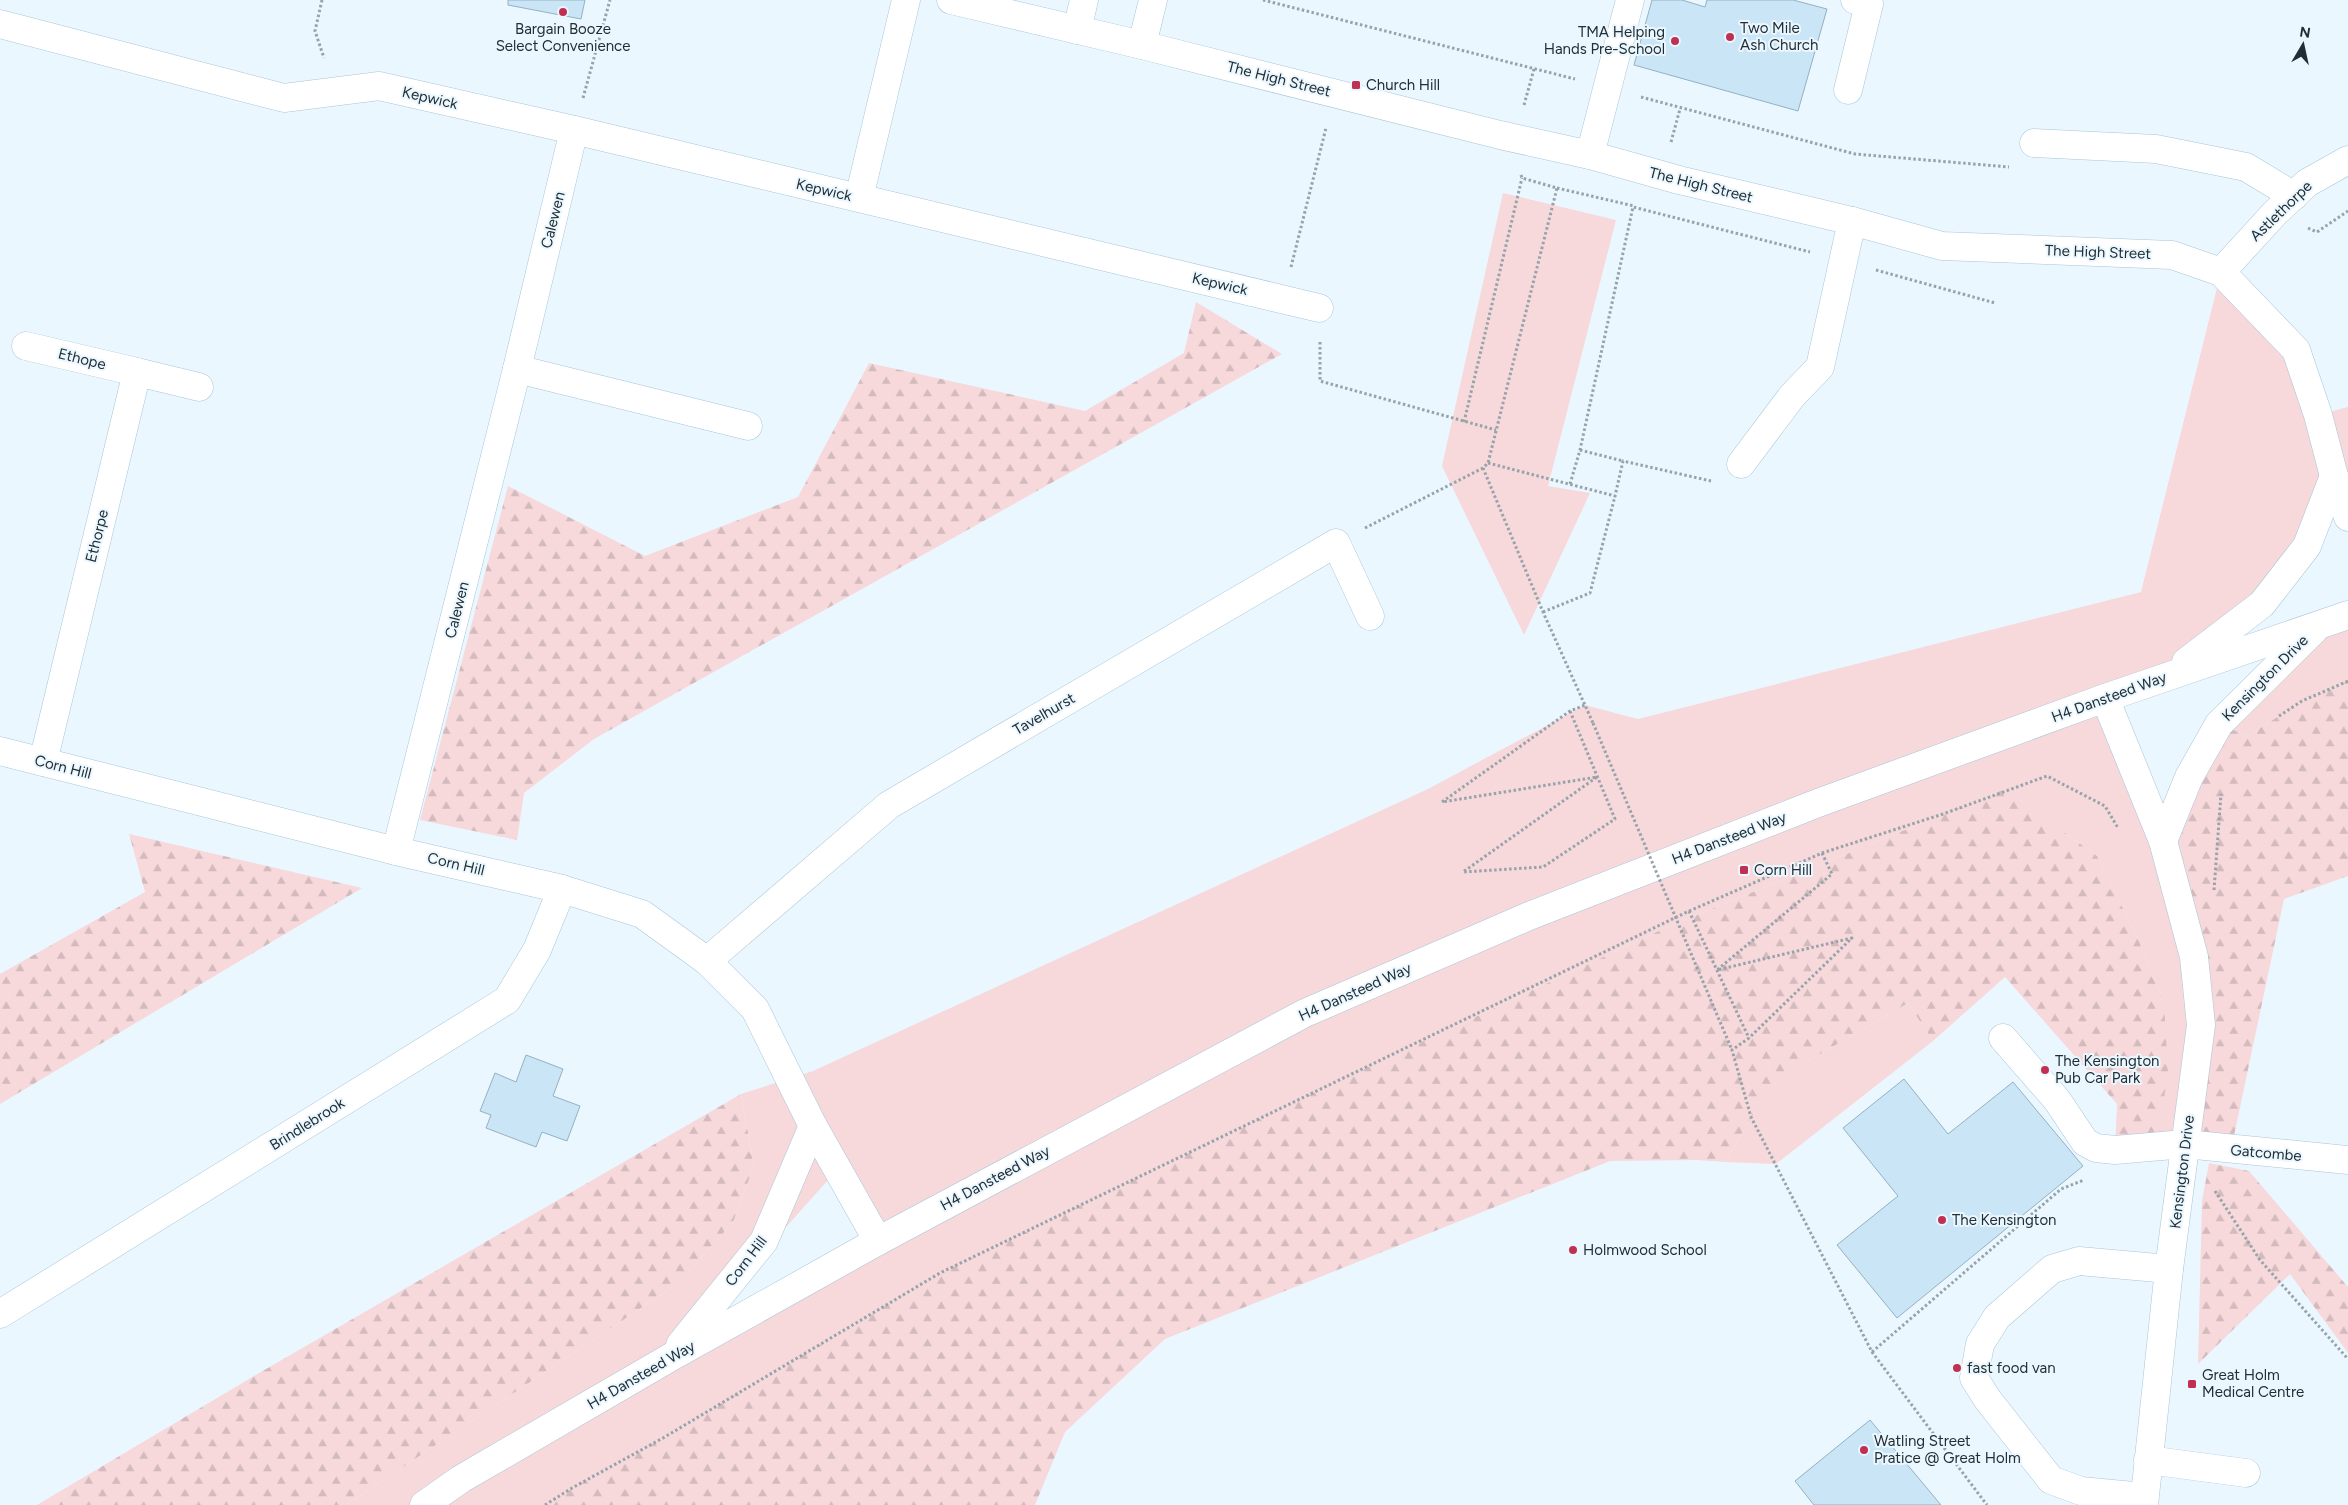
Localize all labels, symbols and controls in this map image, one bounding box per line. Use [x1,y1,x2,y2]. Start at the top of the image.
marker: Bargain Booze Select Convenience [557,6,569,18]
place label: Two Mile Ash Church [1740,19,1818,54]
place label: Bargain Booze Select Convenience [496,20,630,55]
north arrow [2278,20,2328,70]
place label: TMA Helping Hands Pre-School [1544,23,1665,58]
text: N [2298,23,2312,42]
marker: Two Mile Ash Church [1724,31,1736,43]
marker: TMA Helping Hands Pre-School [1669,35,1681,47]
street label: The High Street [1225,57,1333,101]
place label: Church Hill [1366,76,1440,94]
marker: Church Hill [1350,79,1362,91]
street label: Kepwick [400,83,460,113]
street label: The High Street [1647,163,1755,207]
street label: Kepwick [794,175,854,205]
street label: Astlethorpe [2246,177,2316,245]
street label: Calewen [537,190,569,250]
street label: The High Street [2045,241,2152,263]
street label: Kepwick [1190,269,1250,299]
street label: Ethope [56,344,108,374]
street label: Ethorpe [82,508,112,564]
street label: Calewen [441,580,473,640]
street label: Kensington Drive [2218,631,2312,725]
street label: H4 Dansteed Way [2049,668,2169,726]
street label: Tavelhurst [1010,689,1078,739]
street label: Corn Hill [33,751,93,783]
street label: H4 Dansteed Way [1669,808,1789,868]
street label: Corn Hill [426,849,486,879]
place label: Corn Hill [1754,861,1812,879]
marker: Corn Hill [1738,864,1750,876]
street label: H4 Dansteed Way [1296,959,1414,1025]
place label: The Kensington Pub Car Park [2055,1052,2159,1087]
marker: The Kensington Pub Car Park [2039,1064,2051,1076]
street label: Brindlebrook [266,1093,348,1154]
street label: Kensington Drive [2166,1114,2198,1230]
street label: Gatcombe [2230,1141,2302,1165]
street label: H4 Dansteed Way [937,1142,1053,1214]
place label: The Kensington [1952,1211,2056,1229]
marker: The Kensington [1936,1214,1948,1226]
street label: Corn Hill [721,1232,771,1290]
place label: Holmwood School [1583,1241,1707,1259]
marker: Holmwood School [1567,1244,1579,1256]
street label: H4 Dansteed Way [584,1337,698,1413]
place label: fast food van [1967,1359,2056,1377]
marker: fast food van [1951,1362,1963,1374]
place label: Great Holm Medical Centre [2202,1366,2304,1401]
marker: Great Holm Medical Centre [2186,1378,2198,1390]
place label: Watling Street Pratice @ Great Holm [1874,1432,2021,1467]
marker: Watling Street Pratice @ Great Holm [1858,1444,1870,1456]

